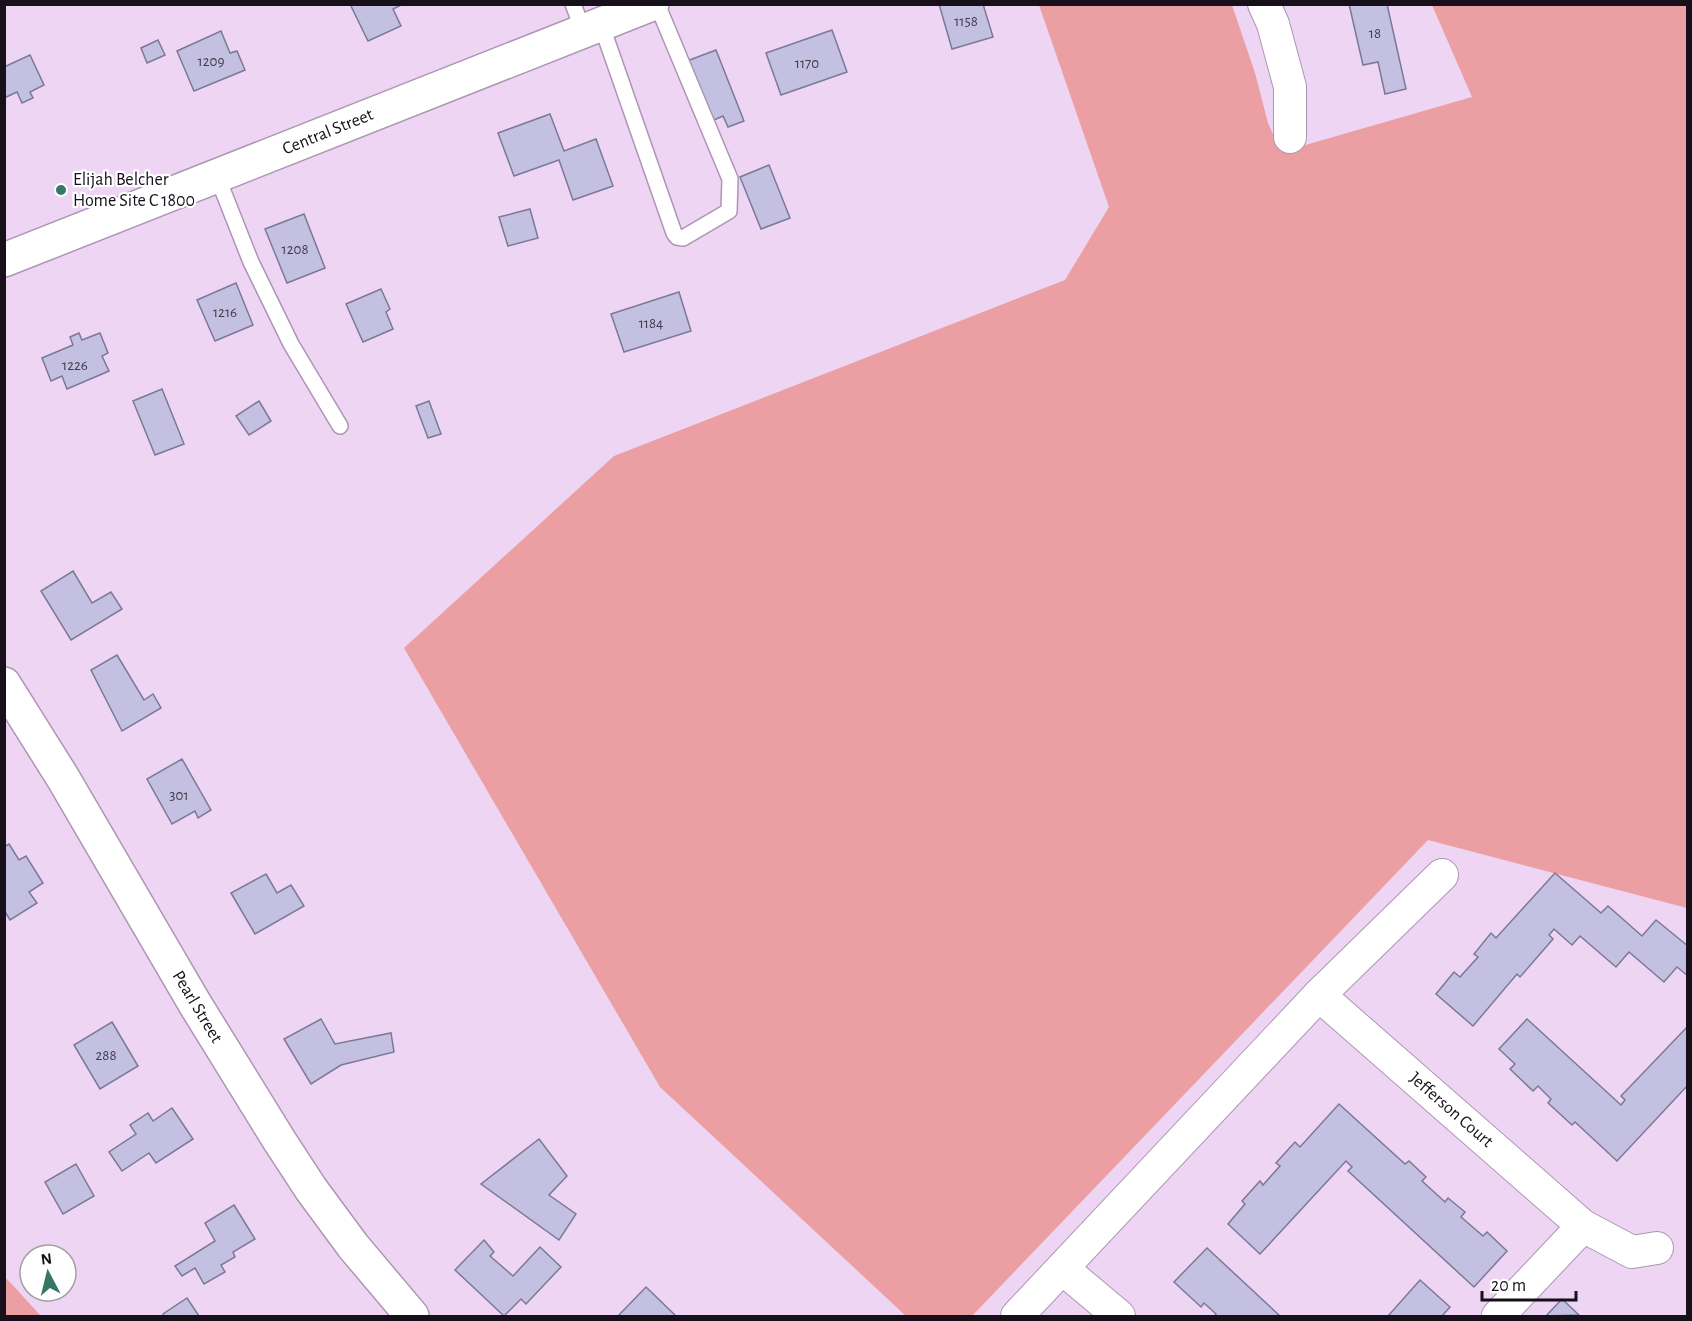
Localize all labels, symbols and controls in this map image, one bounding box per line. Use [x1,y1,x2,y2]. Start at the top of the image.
house number: 1158 [954,14,978,29]
house number: 18 [1369,26,1381,41]
house number: 1209 [198,54,224,69]
house number: 1170 [795,56,819,71]
street label: Central Street [280,106,376,158]
place label: Elijah Belcher Home Site C 1800 [73,171,195,210]
marker: Elijah Belcher Home Site C 1800 [54,183,68,197]
house number: 1208 [281,242,309,257]
house number: 1216 [213,305,237,320]
house number: 1184 [639,316,663,331]
house number: 1226 [62,358,88,373]
house number: 301 [169,788,189,803]
street label: Pearl Street [169,968,226,1046]
house number: 288 [95,1048,117,1063]
street label: Jefferson Court [1406,1069,1496,1151]
north arrow [18,1243,78,1303]
text: N [40,1250,53,1268]
scale bar [1482,1264,1576,1302]
text: 20 m [1491,1277,1526,1295]

